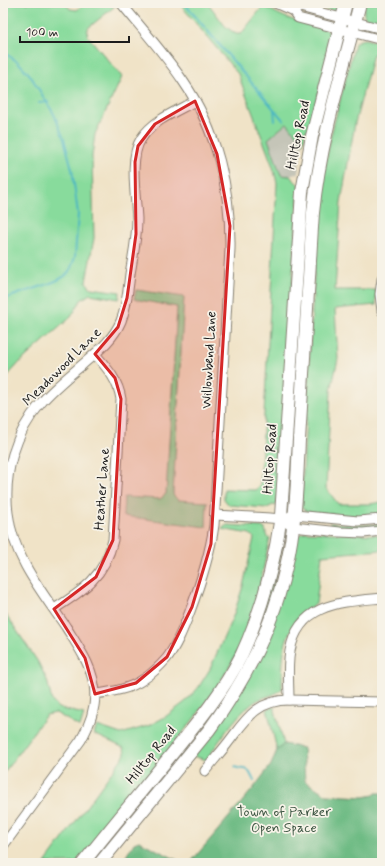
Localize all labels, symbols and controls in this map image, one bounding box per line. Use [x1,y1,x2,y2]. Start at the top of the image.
scale bar [20,18,129,44]
text: 100 m [26,25,58,41]
street label: Hilltop Road [282,99,314,171]
street label: Willowbend Lane [197,311,221,409]
street label: Meadowood Lane [19,324,105,410]
street label: Hilltop Road [259,423,281,495]
street label: Heather Lane [90,447,114,531]
street label: Hilltop Road [122,722,180,788]
park label: Town of Parker Open Space [237,803,331,837]

